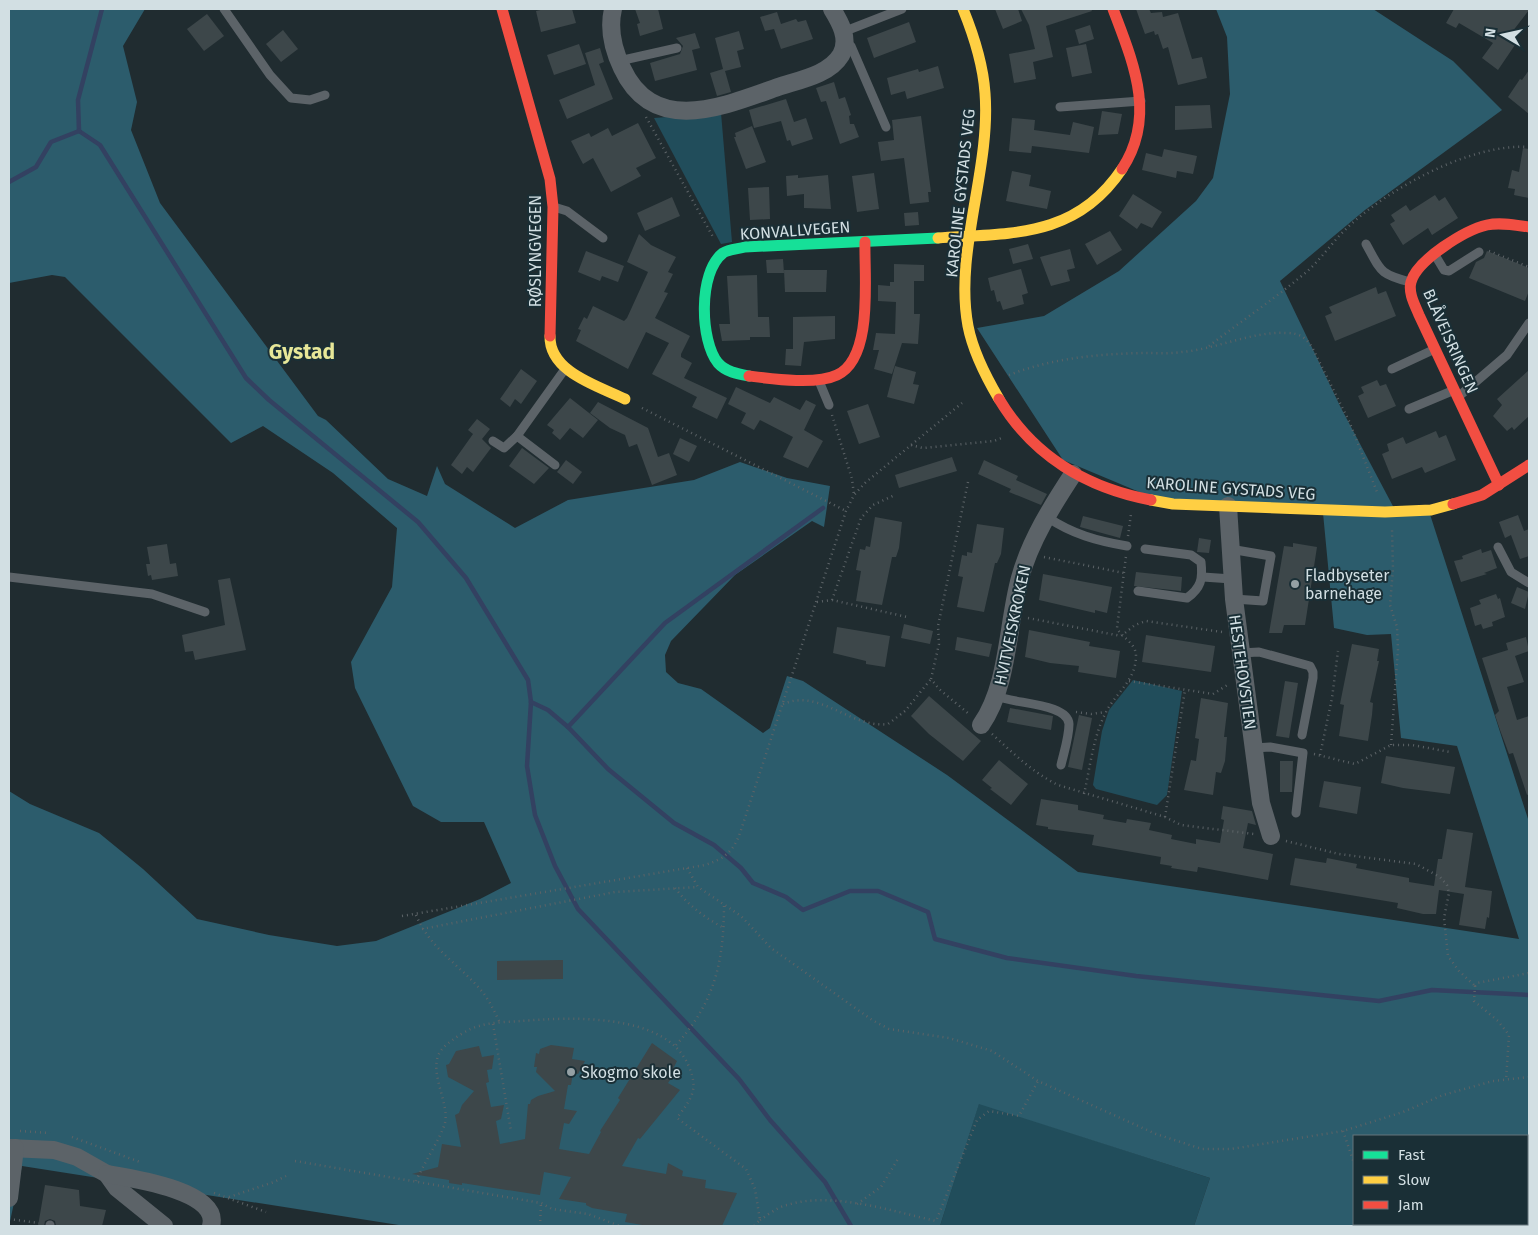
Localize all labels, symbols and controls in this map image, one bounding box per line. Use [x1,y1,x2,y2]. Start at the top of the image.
north arrow [1478,10,1528,60]
text: N [1482,27,1500,39]
street label: KAROLINE GYSTADS VEG [942,108,979,278]
street label: RØSLYNGVEGEN [526,195,545,307]
street label: KONVALLVEGEN [739,217,851,244]
street label: BLÅVEISRINGEN [1419,286,1483,396]
district label: Gystad [269,339,335,365]
street label: KAROLINE GYSTADS VEG [1146,473,1316,504]
street label: HVITVEISKROKEN [990,563,1035,687]
place label: Fladbyseter barnehage [1305,566,1390,603]
marker: Fladbyseter barnehage [1289,578,1301,590]
street label: HESTEHOVSTIEN [1225,613,1260,731]
place label: Skogmo skole [581,1063,681,1082]
marker: Skogmo skole [565,1066,577,1078]
legend [1353,1135,1528,1225]
text: Fast [1398,1146,1425,1164]
text: Slow [1398,1171,1430,1189]
text: Jam [1398,1196,1424,1214]

